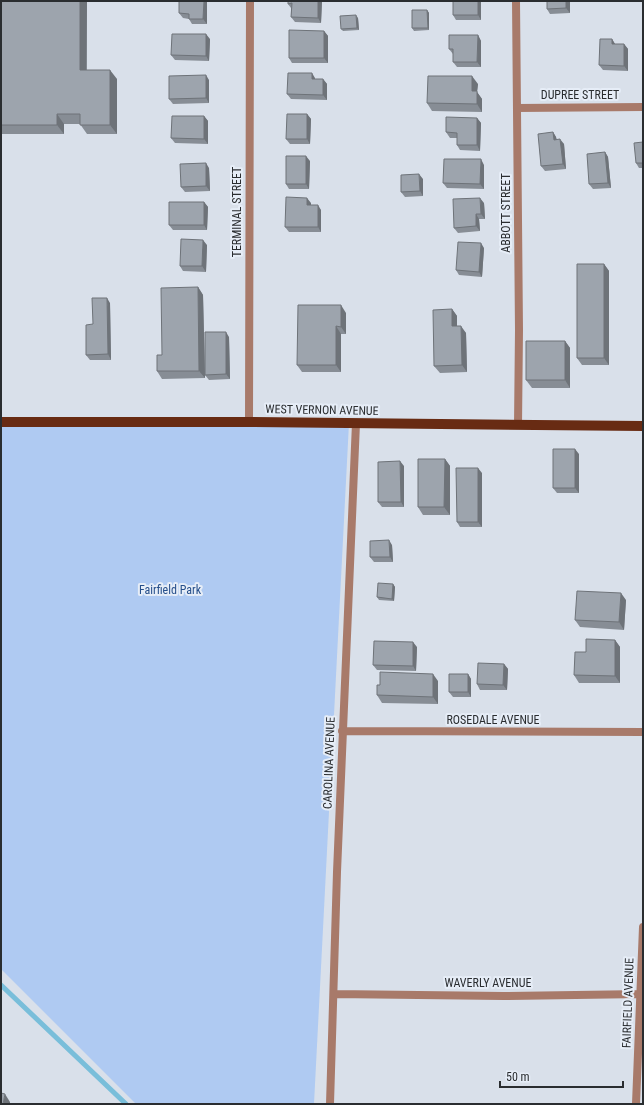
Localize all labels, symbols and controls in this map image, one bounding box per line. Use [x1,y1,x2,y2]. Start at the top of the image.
street label: DUPREE STREET [541,88,619,102]
street label: TERMINAL STREET [230,167,244,257]
street label: ABBOTT STREET [499,173,513,253]
street label: WEST VERNON AVENUE [265,402,379,418]
park label: Fairfield Park [139,583,202,597]
street label: ROSEDALE AVENUE [446,713,540,727]
street label: CAROLINA AVENUE [320,717,338,809]
street label: FAIRFIELD AVENUE [619,958,637,1048]
street label: WAVERLY AVENUE [445,976,532,990]
scale bar [500,1063,623,1089]
text: 50 m [506,1070,530,1084]

